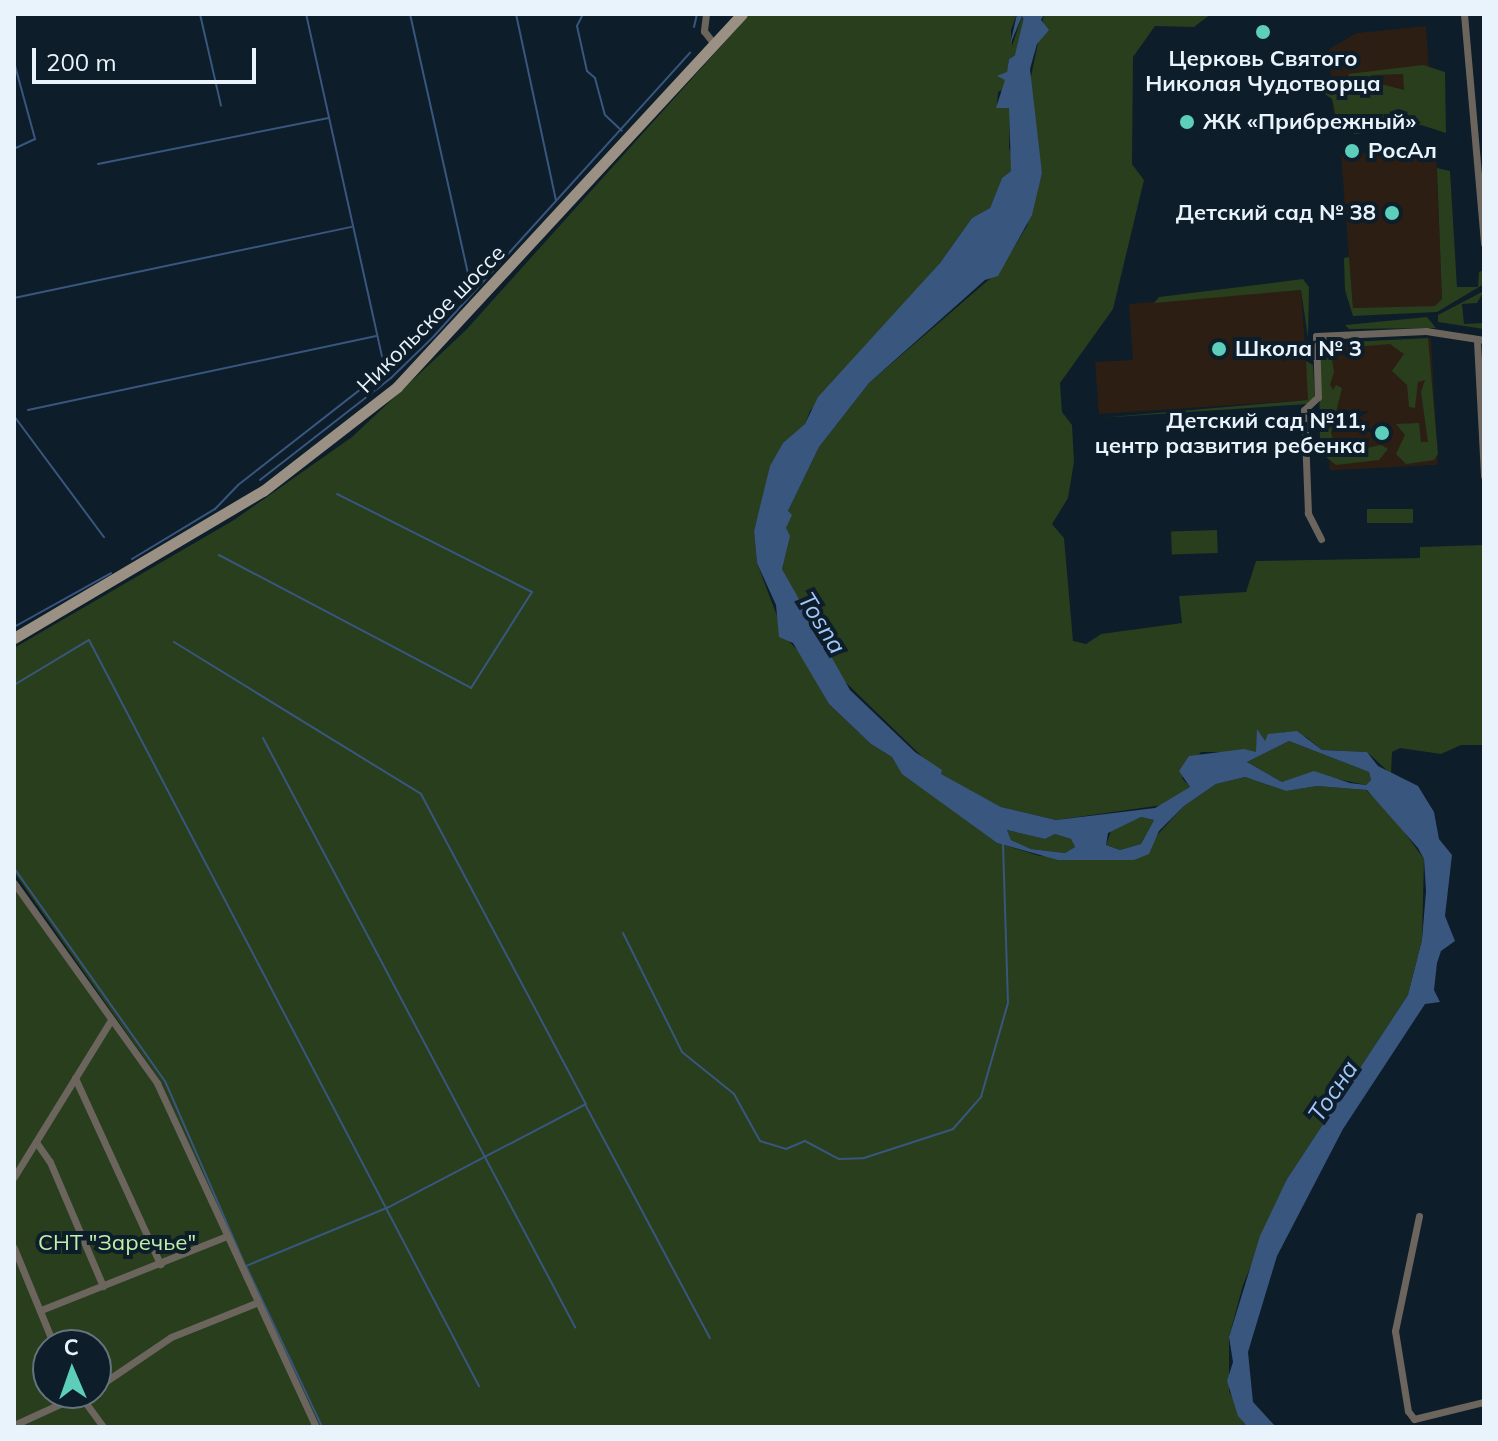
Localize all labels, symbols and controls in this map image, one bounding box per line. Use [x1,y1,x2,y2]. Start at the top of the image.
marker: Церковь Святого Николая Чудотворца [1254,23,1272,41]
scale bar [36,32,260,82]
place label: Церковь Святого Николая Чудотворца [1145,45,1381,96]
text: 200 m [46,47,117,77]
place label: ЖК «Прибрежный» [1203,109,1416,135]
marker: ЖК «Прибрежный» [1178,113,1196,131]
place label: РосАл [1368,138,1437,164]
marker: РосАл [1343,142,1361,160]
place label: Детский сад № 38 [1176,200,1376,226]
marker: Детский сад № 38 [1383,204,1401,222]
street label: Никольское шоссе [352,240,510,398]
place label: Школа № 3 [1235,336,1362,362]
marker: Школа № 3 [1210,340,1228,358]
place label: Детский сад №11, центр развития ребенка [1095,407,1366,458]
marker: Детский сад №11, центр развития ребенка [1373,424,1391,442]
water label: Tosna [792,587,852,659]
water label: Тосна [1302,1055,1364,1127]
park label: СНТ "Заречье" [38,1230,196,1256]
north arrow [32,1329,112,1409]
text: С [63,1333,79,1361]

